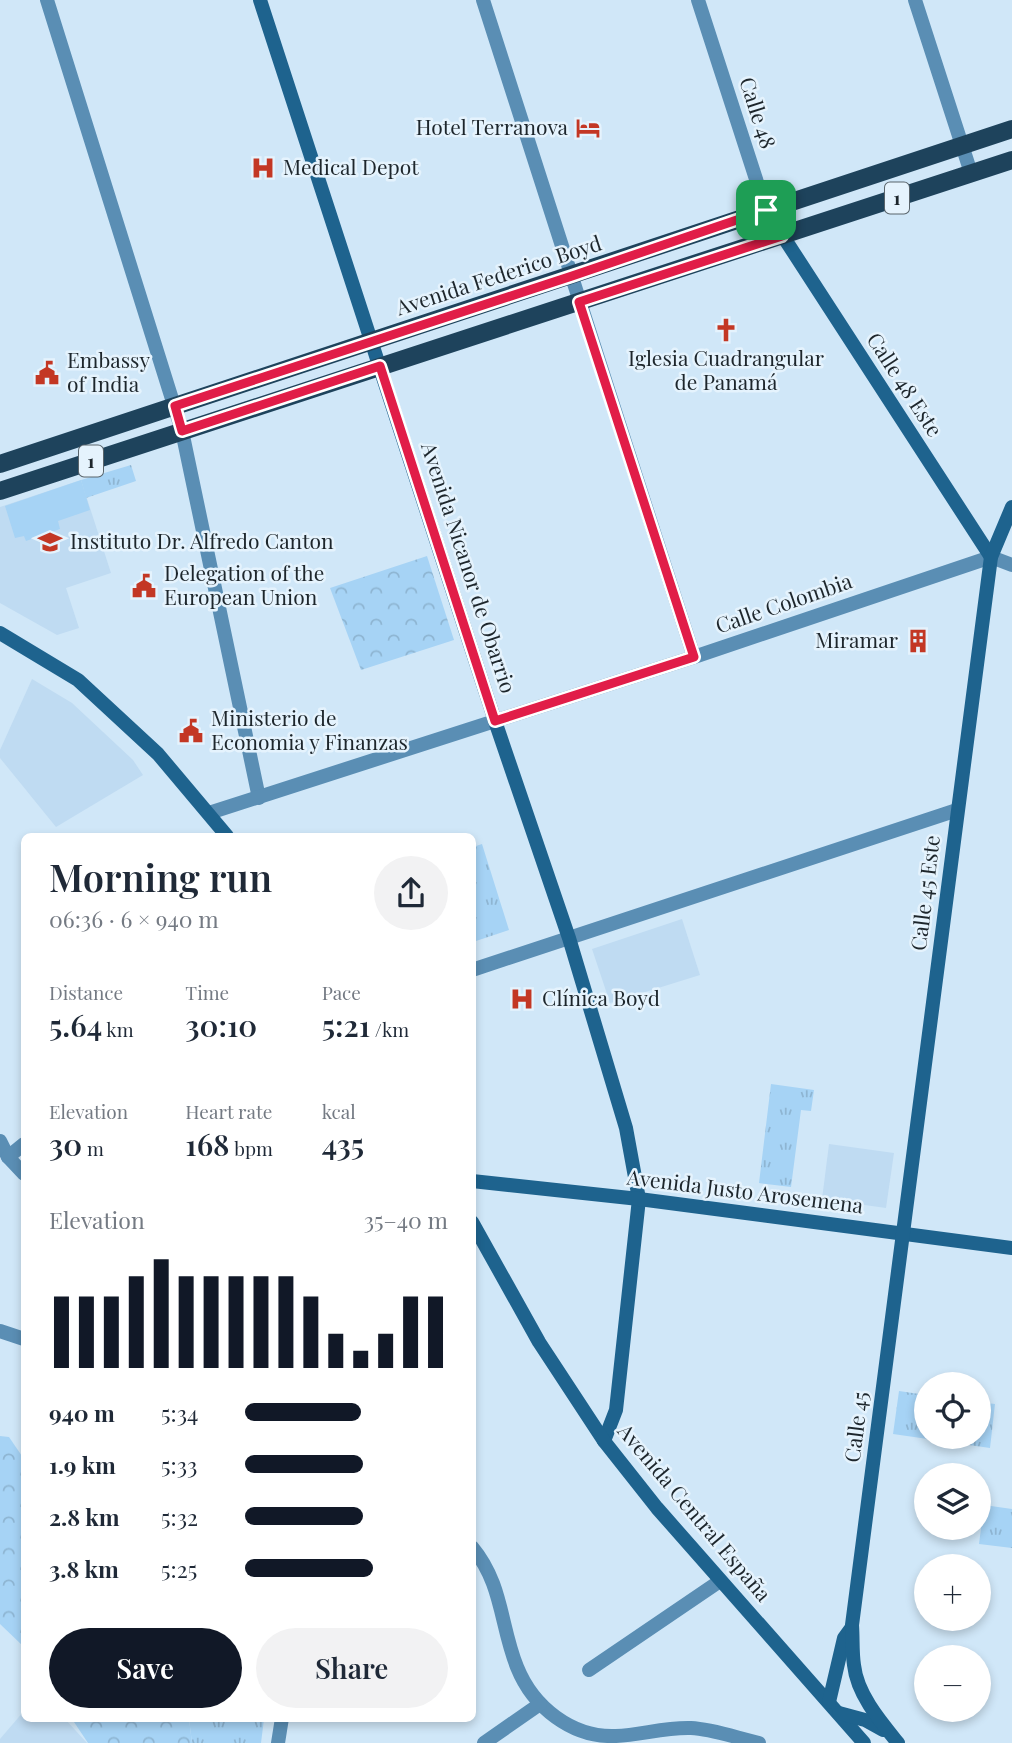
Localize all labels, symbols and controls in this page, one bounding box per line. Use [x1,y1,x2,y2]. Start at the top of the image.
street label: Calle 48 [734,73,784,152]
place label: Hotel Terranova [416,112,569,140]
hotel icon: Hotel Terranova [574,114,602,142]
place label: Medical Depot [283,152,419,180]
hospital icon: Medical Depot [249,154,277,182]
pin [736,180,796,240]
road number: 1 [885,182,909,214]
icon: arrive [747,191,785,229]
street label: Avenida Federico Boyd [391,228,605,321]
church icon: Iglesia Cuadrangular de Panamá [712,316,740,344]
street label: Calle 48 Este [862,326,950,441]
place label: Iglesia Cuadrangular de Panamá [628,343,825,395]
place label: Embassy of India [67,345,150,397]
public building icon: Embassy of India [33,359,61,387]
street label: Avenida Nicanor de Obarrio [416,437,524,696]
road number: 1 [79,446,103,476]
place label: Instituto Dr. Alfredo Canton [70,526,334,554]
school or university icon: Instituto Dr. Alfredo Canton [36,528,64,556]
place label: Delegation of the European Union [164,558,324,610]
street label: Calle Colombia [711,565,856,639]
public building icon: Delegation of the European Union [130,572,158,600]
place label: Miramar [815,625,899,653]
building icon: Miramar [904,627,932,655]
place label: Ministerio de Economia y Finanzas [211,703,408,755]
public building icon: Ministerio de Economia y Finanzas [177,717,205,745]
street label: Calle 45 Este [903,833,945,952]
text: Morning run [49,851,272,902]
button: share [374,856,448,930]
text: 06:36 · 6 × 940 m [49,903,219,934]
text: Distance [49,979,123,1005]
text: Time [185,979,229,1005]
text: Pace [322,979,361,1005]
place label: Clínica Boyd [542,983,660,1011]
hospital icon: Clínica Boyd [508,985,536,1013]
text: 5.64 [49,1005,102,1045]
text: 30:10 [185,1005,257,1045]
text: 5:21 [322,1005,370,1045]
text: km [102,1016,134,1042]
text: /km [370,1016,409,1042]
text: Elevation [49,1098,128,1124]
text: Heart rate [185,1098,272,1124]
text: kcal [322,1098,356,1124]
text: 30 [49,1124,82,1164]
text: 168 [185,1124,230,1164]
text: 435 [322,1124,364,1164]
text: m [82,1135,104,1161]
text: bpm [230,1135,273,1161]
street label: Avenida Justo Arosemena [625,1162,865,1218]
text: Elevation [49,1204,145,1235]
text: 35–40 m [364,1204,448,1235]
map controls [914,1372,991,1722]
button: locate [914,1372,991,1449]
street label: Calle 45 [837,1390,873,1464]
text: 940 m [49,1397,115,1428]
text: 5:34 [161,1397,198,1428]
street label: Avenida Central España [612,1416,779,1607]
text: 1.9 km [49,1449,116,1480]
text: 5:33 [161,1449,197,1480]
button: layers [914,1463,991,1540]
text: 2.8 km [49,1501,120,1532]
text: 5:32 [161,1501,198,1532]
text: 3.8 km [49,1553,119,1584]
text: 5:25 [161,1553,197,1584]
button: + [914,1554,991,1631]
button: Save [49,1628,242,1708]
button: Share [256,1628,448,1708]
button: − [914,1645,991,1722]

